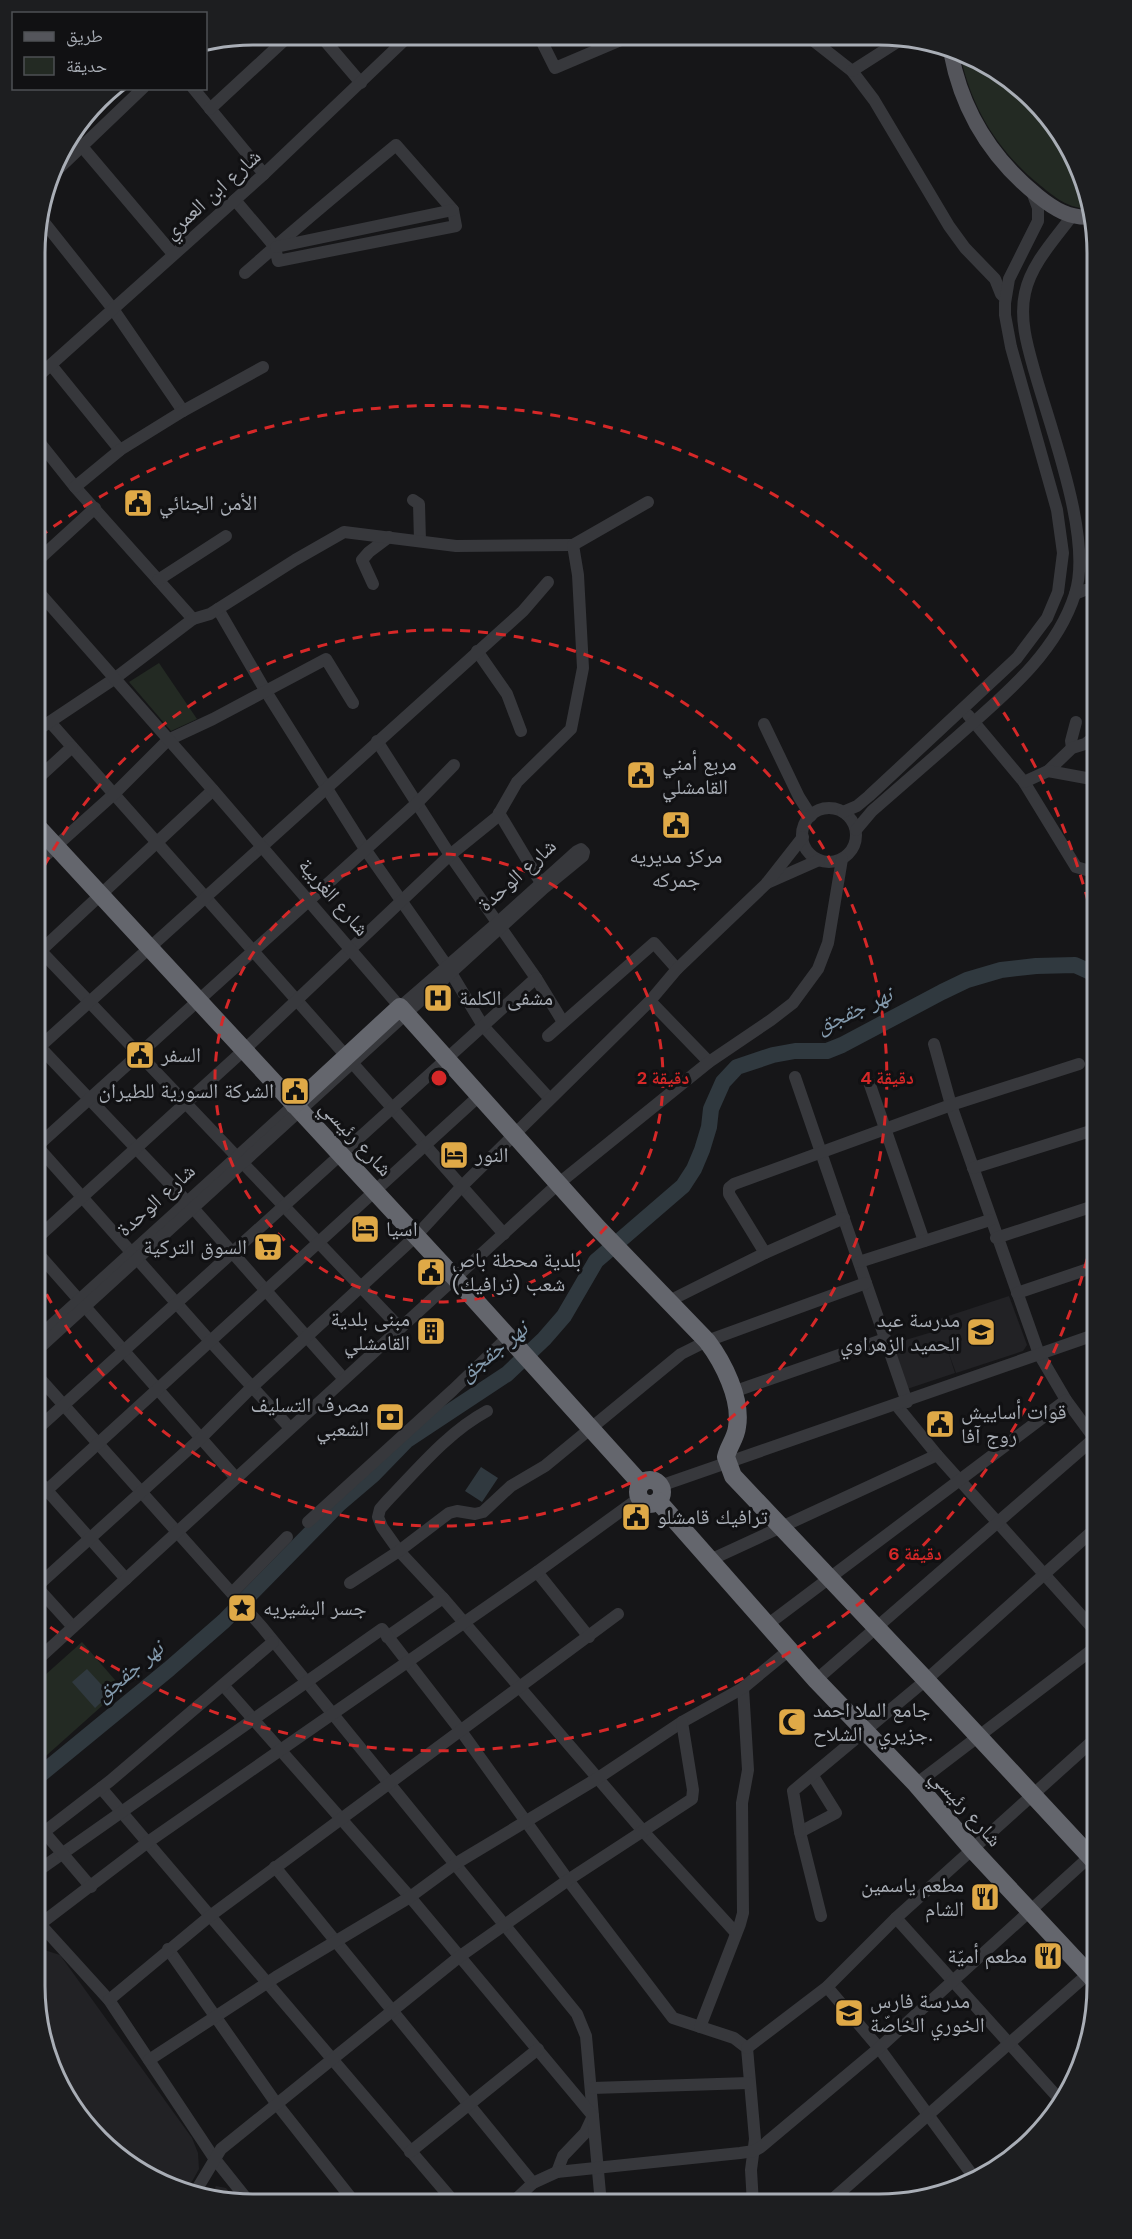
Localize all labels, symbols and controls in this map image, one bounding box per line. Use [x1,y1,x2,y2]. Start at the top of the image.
legend [12,12,207,90]
text: طريق [66,24,103,48]
text: حديقة [66,54,107,78]
street label: شارع ابن العمري [157,143,268,247]
public building icon: الأمن الجنائي [122,487,154,519]
place label: الأمن الجنائي [159,489,257,519]
place label: مربع أمني القامشلي [662,749,737,803]
public building icon: مربع أمني القامشلي [625,759,657,791]
public building icon: مركز مديريه جمركه [660,809,692,841]
street label: شارع الوحدة [472,832,562,918]
place label: مركز مديريه جمركه [630,842,722,894]
street label: شارع الغربية [292,852,376,942]
water label: نهر جقجق [811,978,900,1040]
hospital icon: مشفى الكلمة [422,982,454,1014]
place label: مشفى الكلمة [459,984,553,1012]
public building icon: السفر [124,1039,156,1071]
place label: السفر [160,1041,201,1069]
text: 2 دقيقة [637,1066,689,1090]
text: 4 دقيقة [860,1066,914,1090]
centre of rings [429,1068,449,1088]
public building icon: الشركة السورية للطيران [279,1075,311,1107]
place label: الشركة السورية للطيران [99,1077,274,1105]
street label: شارع رئيسي [312,1094,399,1184]
hotel icon: النور [438,1139,470,1171]
place label: النور [474,1141,509,1169]
street label: شارع الوحدة [111,1157,201,1243]
hotel icon: اسيا [349,1213,381,1245]
place label: اسيا [386,1215,418,1243]
supermarket icon: السوق التركية [252,1231,284,1263]
place label: السوق التركية [143,1233,247,1261]
place label: بلدية محطة باص شعب (ترافيك) [452,1246,581,1298]
public building icon: بلدية محطة باص شعب (ترافيك) [415,1256,447,1288]
place label: مبنى بلدية القامشلي [331,1305,410,1359]
place label: مدرسة عبد الحميد الزهراوي [840,1306,960,1360]
water label: نهر جقجق [452,1312,536,1388]
building icon: مبنى بلدية القامشلي [415,1315,447,1347]
school or university icon: مدرسة عبد الحميد الزهراوي [965,1316,997,1348]
place label: مصرف التسليف الشعبي [250,1391,369,1445]
place label: قوات أساييش روج آفا [961,1398,1067,1450]
bank icon: مصرف التسليف الشعبي [374,1401,406,1433]
public building icon: قوات أساييش روج آفا [924,1408,956,1440]
public building icon: ترافيك قامشلو [620,1501,652,1533]
place label: ترافيك قامشلو [657,1503,768,1531]
text: 6 دقيقة [888,1542,942,1566]
place icon: جسر البشيريه [226,1592,258,1624]
place label: جسر البشيريه [263,1594,367,1622]
water label: نهر جقجق [89,1632,172,1708]
place label: جامع الملا احمد جزيري . الشلاح. [813,1696,933,1750]
mosque icon: جامع الملا احمد جزيري . الشلاح. [776,1706,808,1738]
street label: شارع رئيسي [922,1763,1008,1854]
place label: مطعم ياسمين الشام [861,1871,964,1923]
restaurant icon: مطعم ياسمين الشام [969,1881,1001,1913]
restaurant icon: مطعم أميّة [1032,1940,1064,1972]
place label: مطعم أميّة [947,1942,1027,1970]
place label: مدرسة فارس الخوري الخاصّة [870,1987,985,2041]
school or university icon: مدرسة فارس الخوري الخاصّة [833,1997,865,2029]

